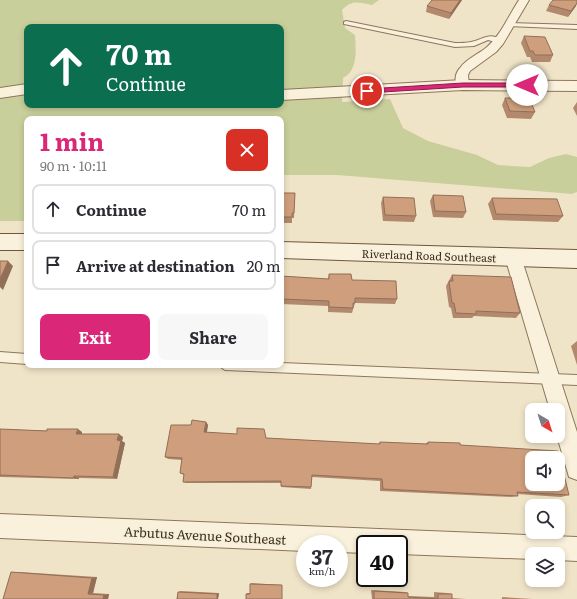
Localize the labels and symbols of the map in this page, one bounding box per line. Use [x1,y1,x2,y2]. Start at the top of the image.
position arrow [506,64,548,106]
pin [350,74,384,108]
street label: Riverland Road Southeast [361,245,497,265]
north arrow [525,403,565,443]
street label: Arbutus Avenue Southeast [123,521,287,549]
speed limit sign: 40 [356,535,408,587]

